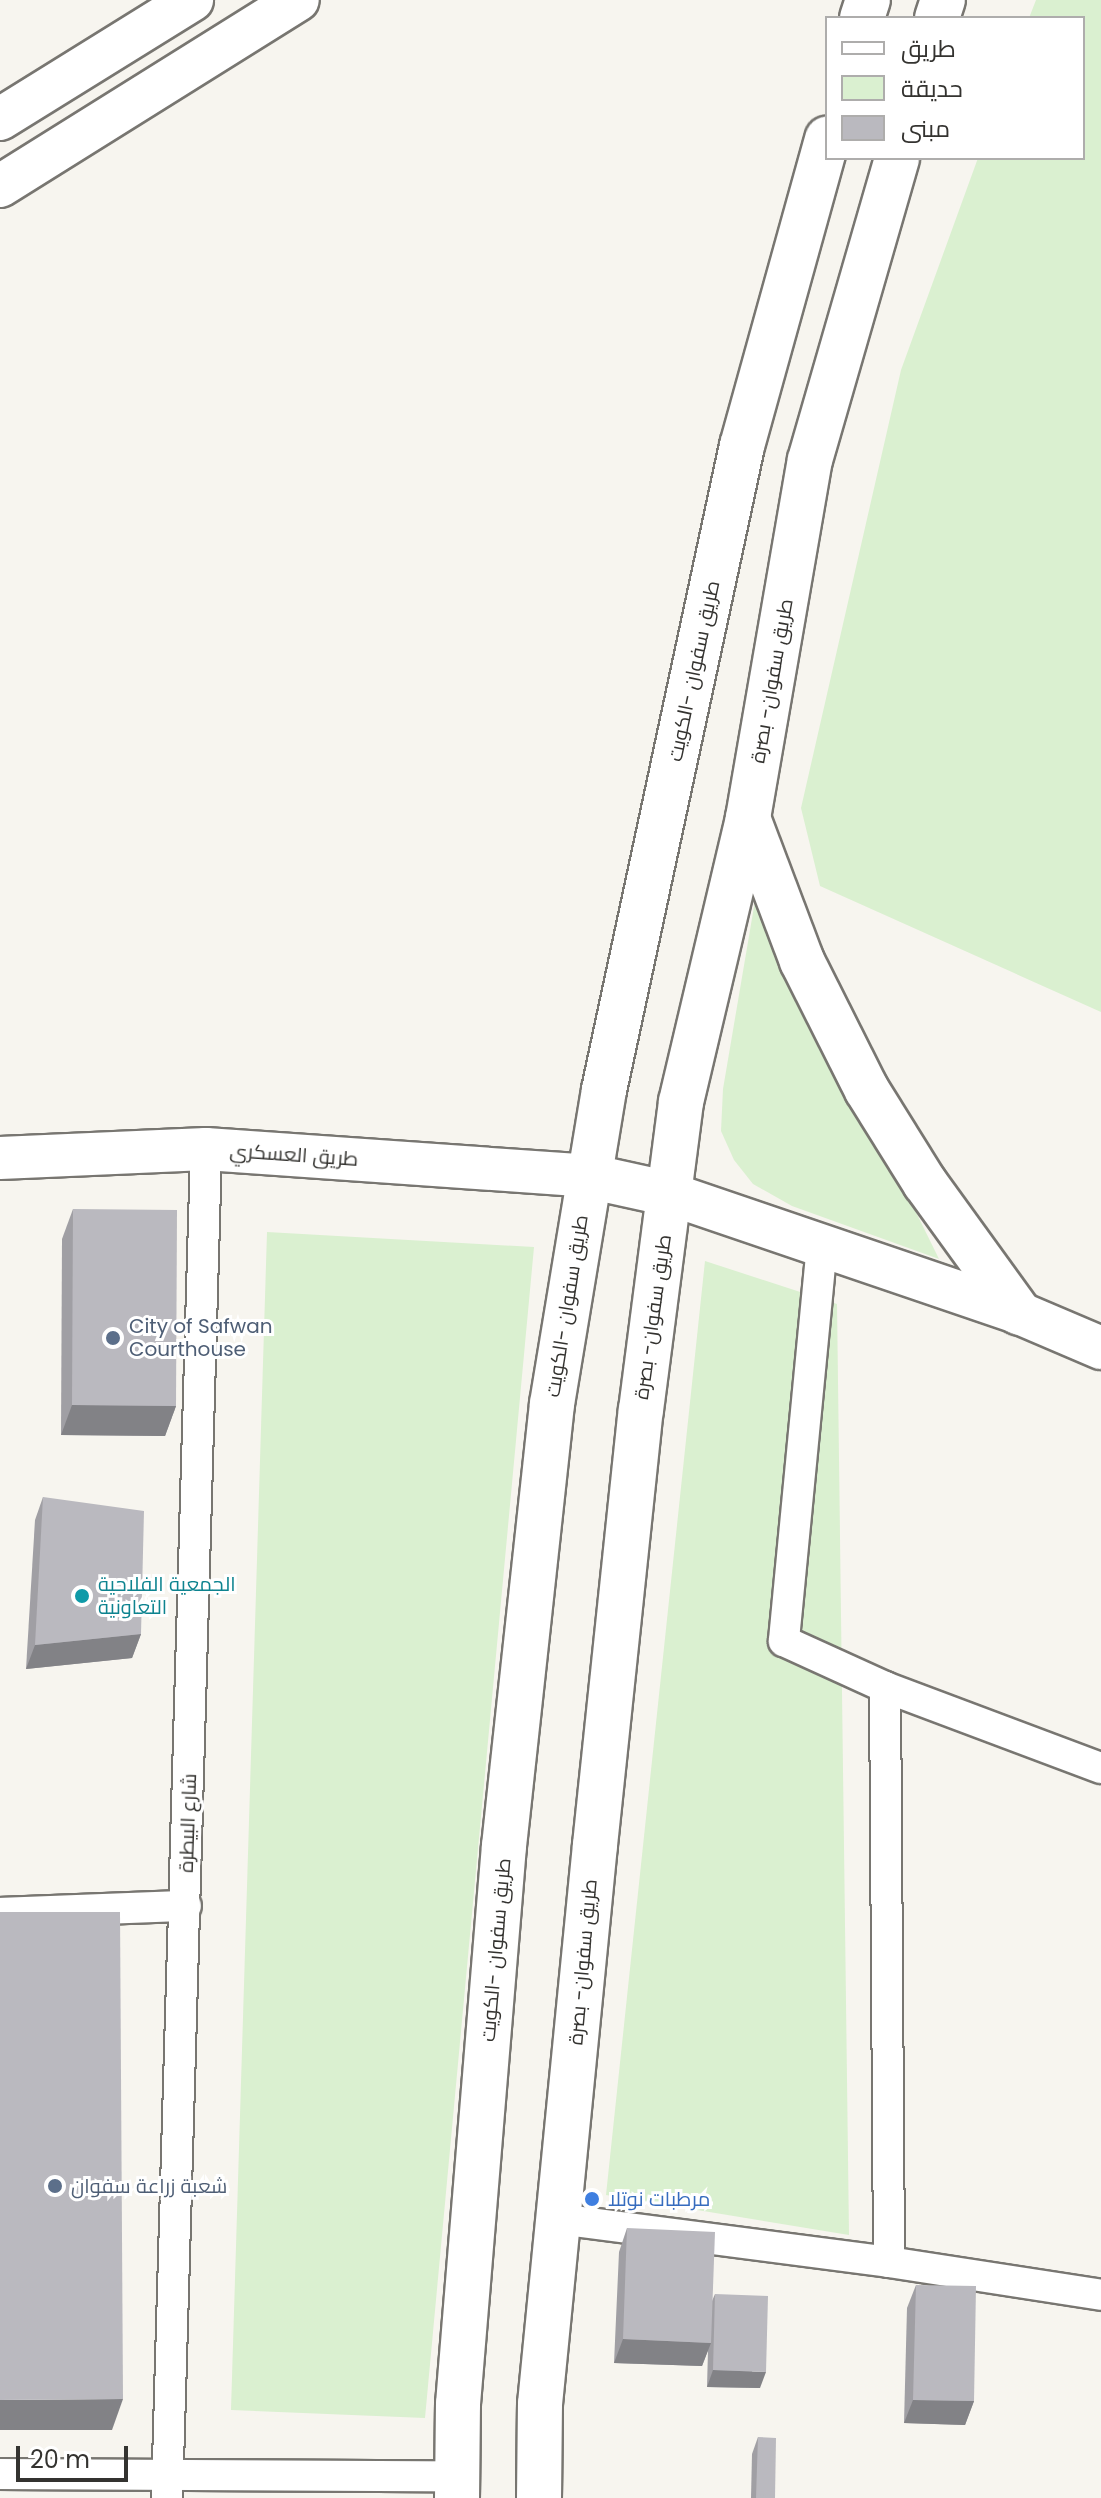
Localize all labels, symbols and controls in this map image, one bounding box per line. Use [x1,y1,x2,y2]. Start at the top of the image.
legend [825,16,1085,160]
text: طريق [901,32,956,65]
text: حديقة [901,72,963,105]
text: مبنى [901,112,950,145]
street label: طريق سفوان -الكويت [663,578,725,764]
street label: طريق سفوان- بصرة [746,597,798,765]
street label: طريق العسكري [229,1139,359,1171]
street label: طريق سفوان -الكويت [541,1213,593,1399]
street label: طريق سفوان- بصرة [630,1233,676,1401]
place label: City of Safwan Courthouse [129,1314,273,1361]
marker: City of Safwan Courthouse [104,1329,122,1347]
place label: الجمعية الفلاحية التعاونية [98,1572,236,1619]
marker: الجمعية الفلاحية التعاونية [73,1587,91,1605]
street label: شارع البيطرة [174,1773,202,1873]
street label: طريق سفوان -الكويت [476,1857,516,2043]
street label: طريق سفوان- بصرة [564,1878,602,2046]
place label: شعبة زراعة سفوان [71,2174,227,2198]
marker: شعبة زراعة سفوان [46,2177,64,2195]
place label: مرطبات نوتلا [608,2187,710,2211]
marker: مرطبات نوتلا [583,2190,601,2208]
scale bar [20,2430,132,2480]
text: 20 m [30,2443,90,2476]

